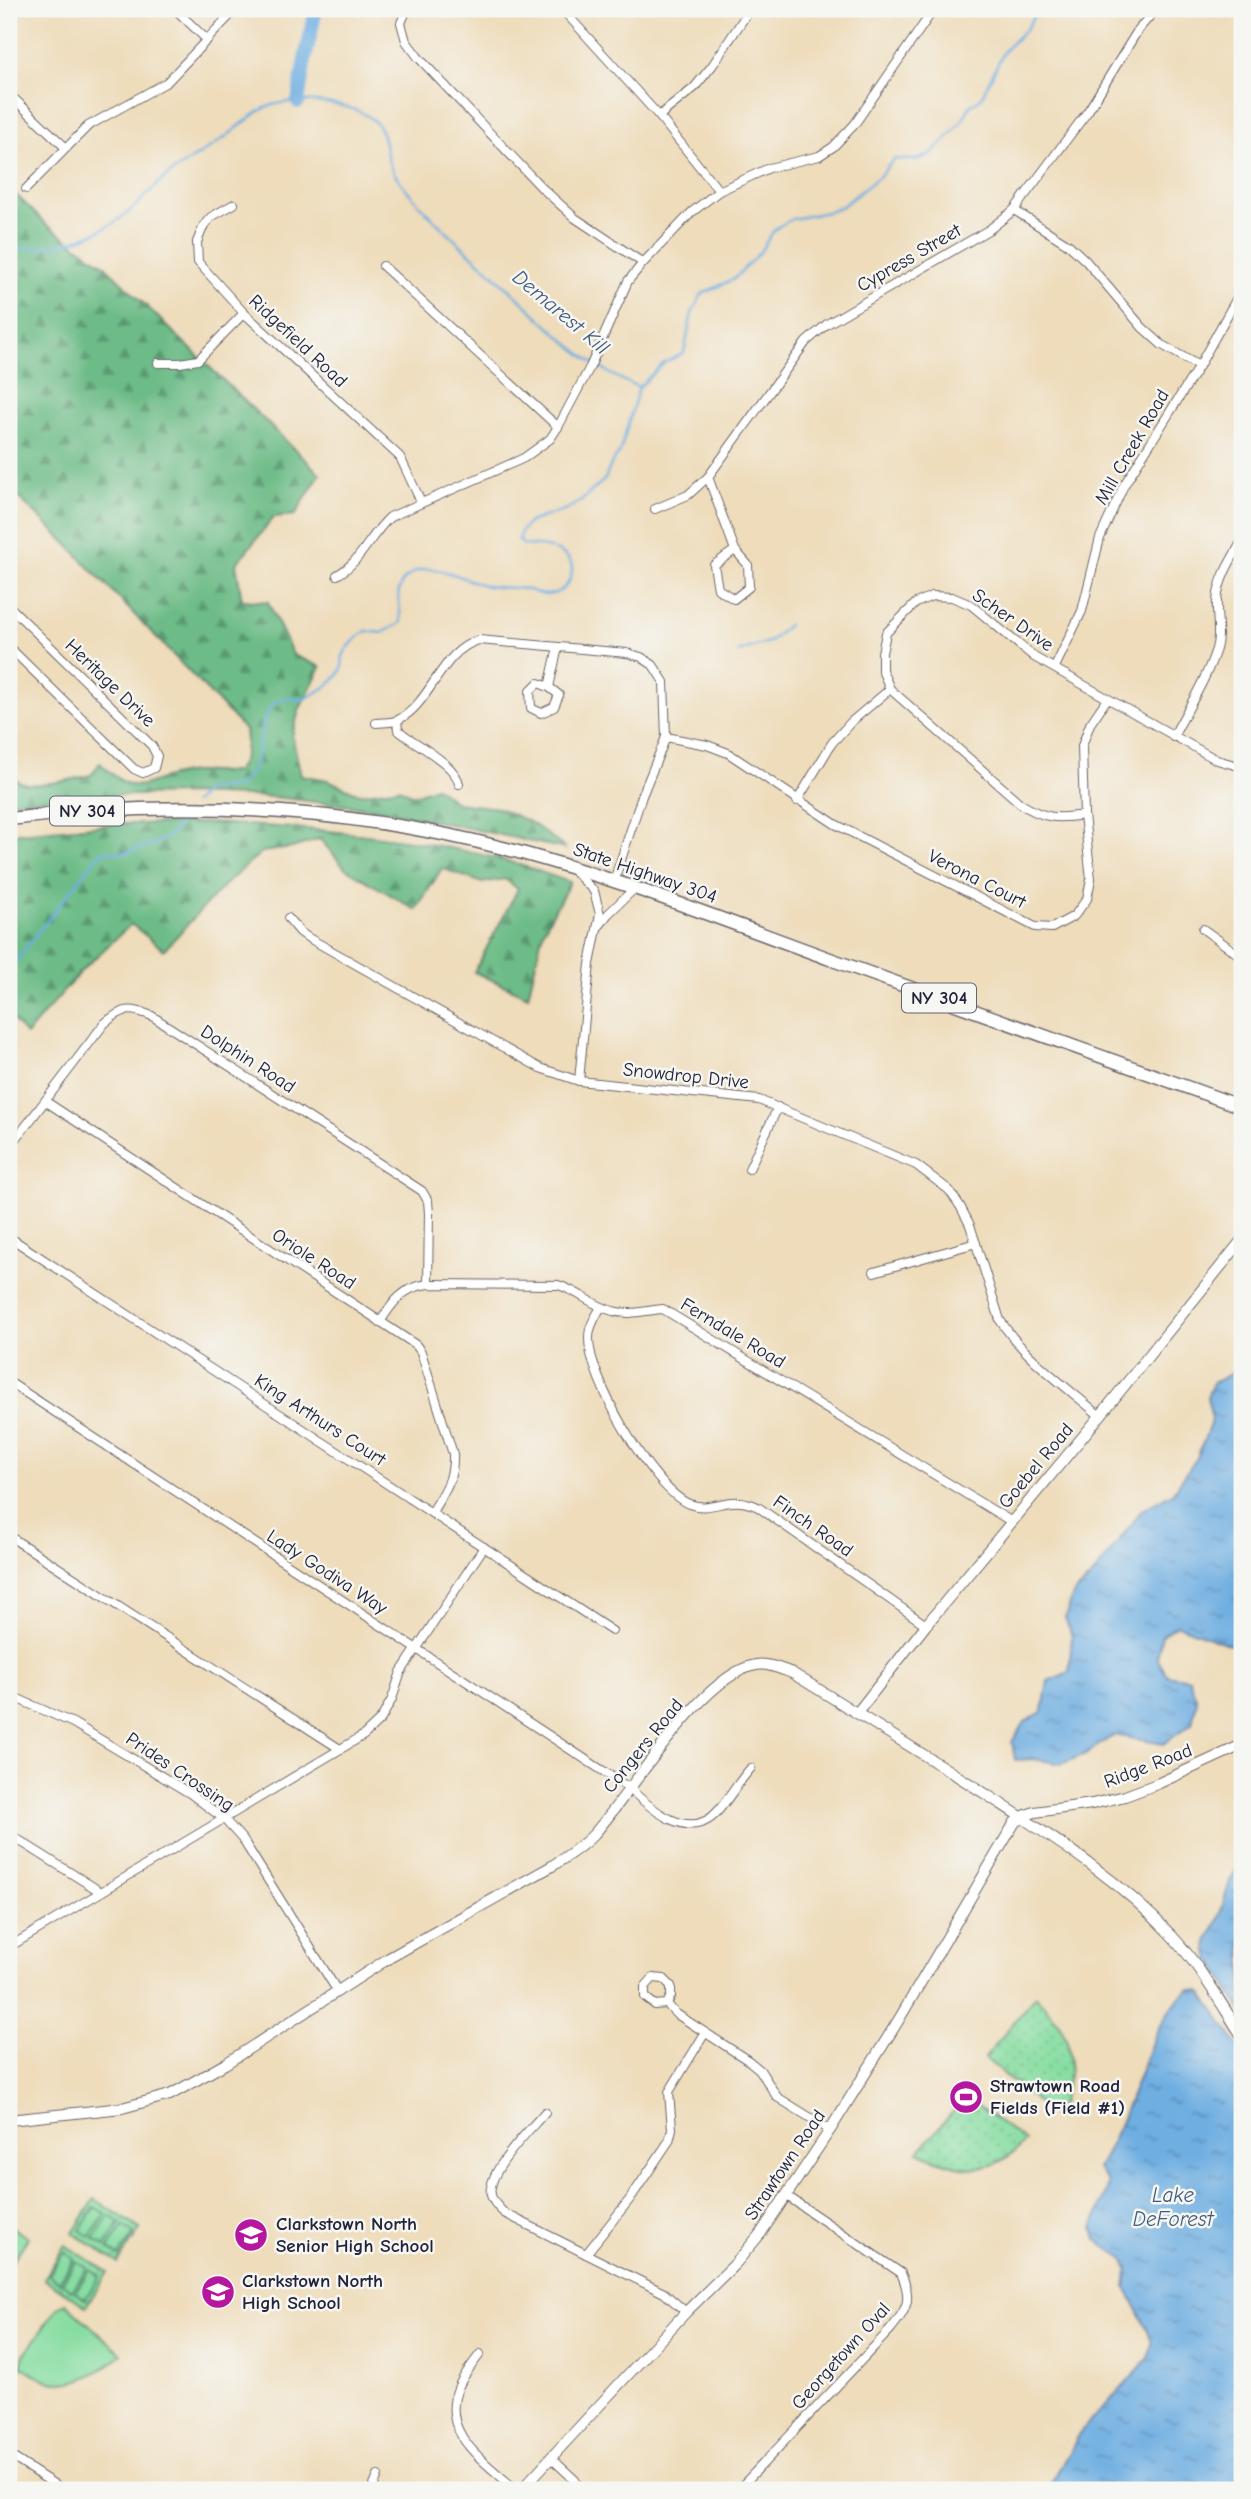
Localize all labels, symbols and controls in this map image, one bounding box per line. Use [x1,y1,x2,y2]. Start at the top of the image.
street label: Cypress Street [853,219,966,297]
water label: Demarest Kill [508,265,614,359]
street label: Ridgefield Road [244,290,352,392]
street label: Mill Creek Road [1090,385,1174,509]
street label: Scher Drive [968,584,1058,656]
street label: Heritage Drive [60,635,160,731]
road number: NY 304 [50,796,124,826]
street label: State Highway 304 [570,838,720,908]
street label: Verona Court [924,845,1030,913]
road number: NY 304 [902,984,976,1013]
street label: Dolphin Road [196,1020,300,1098]
street label: Snowdrop Drive [622,1058,750,1094]
street label: Oriole Road [268,1224,360,1294]
street label: Ferndale Road [677,1293,789,1373]
street label: King Arthurs Court [250,1369,390,1471]
street label: Goebel Road [994,1419,1078,1513]
street label: Finch Road [769,1490,857,1562]
street label: Lady Godiva Way [263,1525,392,1619]
street label: Congers Road [598,1695,688,1797]
street label: Prides Crossing [122,1728,238,1816]
street label: Ridge Road [1101,1739,1195,1793]
place label: Strawtown Road Fields (Field #1) [990,2075,1125,2119]
sports icon: Strawtown Road Fields (Field #1) [947,2078,985,2116]
street label: Strawtown Road [740,2106,830,2224]
water label: Lake DeForest [1133,2183,1215,2231]
place label: Clarkstown North Senior High School [276,2213,434,2257]
school or university icon: Clarkstown North Senior High School [232,2216,270,2254]
place label: Clarkstown North High School [242,2270,383,2314]
school or university icon: Clarkstown North High School [199,2273,237,2311]
street label: Georgetown Oval [787,2298,895,2414]

